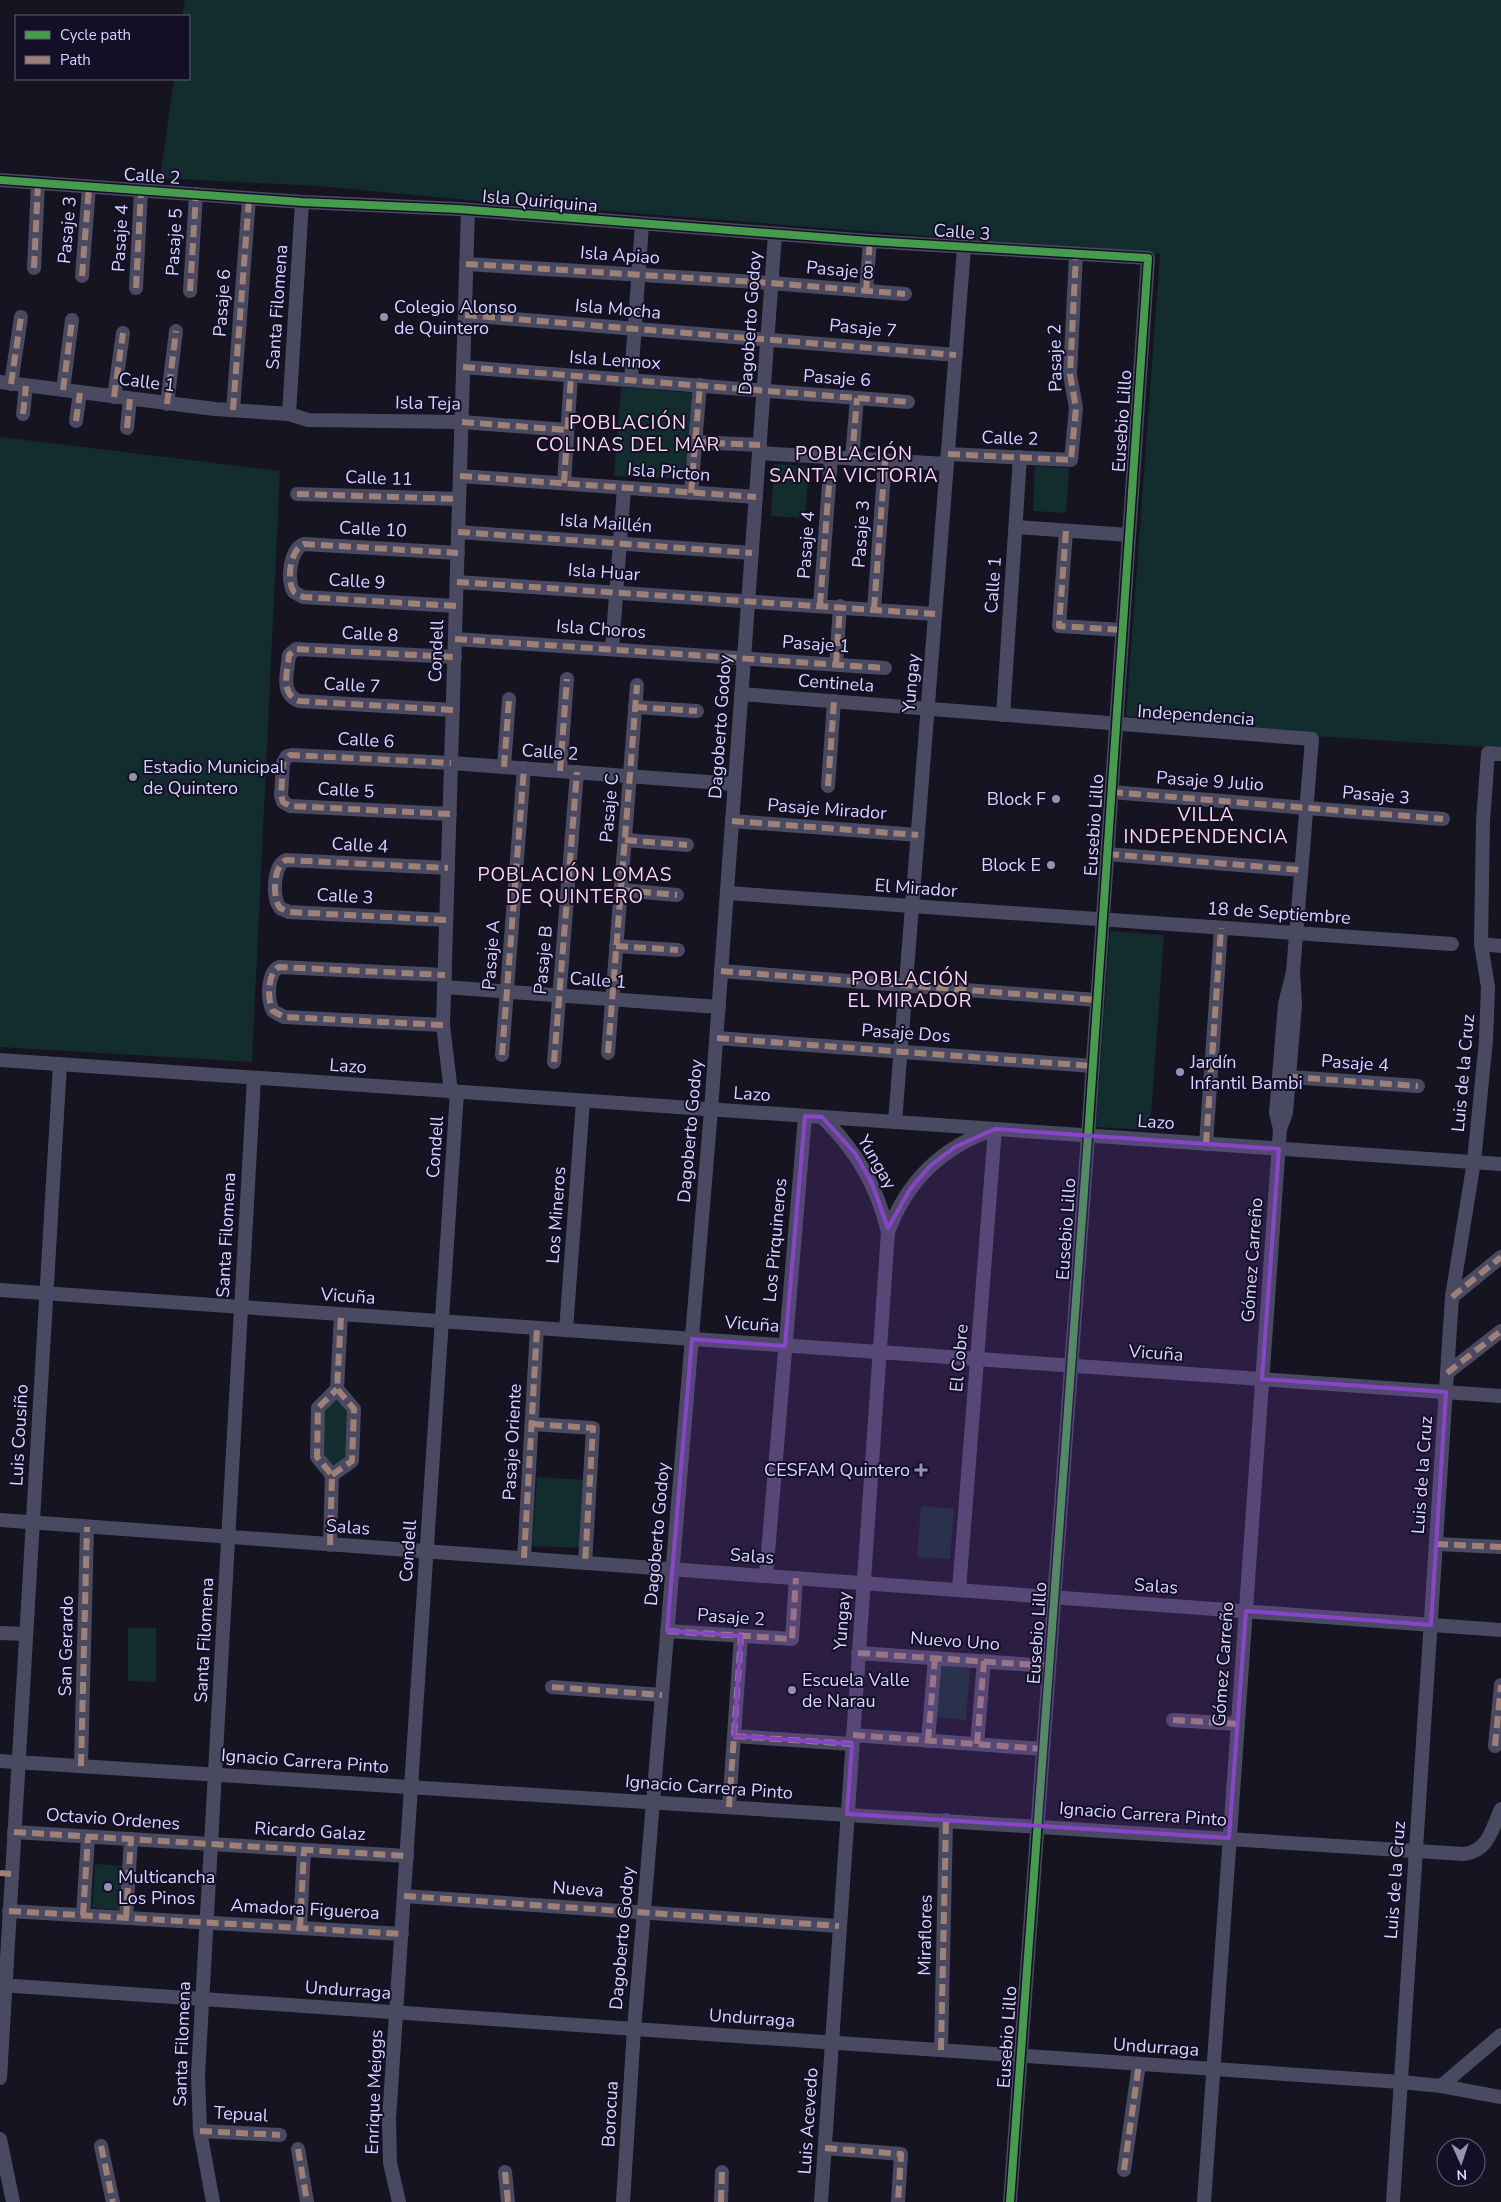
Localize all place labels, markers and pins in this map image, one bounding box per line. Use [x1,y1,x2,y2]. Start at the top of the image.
place label: Colegio Alonso de Quintero [394,295,517,340]
marker: Colegio Alonso de Quintero [378,311,390,323]
place label: Estadio Municipal de Quintero [143,755,285,800]
marker: Estadio Municipal de Quintero [127,771,139,783]
place label: Block F [987,787,1046,811]
marker: Block F [1050,793,1062,805]
place label: Block E [981,853,1041,877]
marker: Block E [1045,859,1057,871]
place label: Jardín Infantil Bambi [1189,1050,1303,1095]
marker: Jardín Infantil Bambi [1174,1066,1186,1078]
place label: CESFAM Quintero [764,1458,910,1482]
marker: CESFAM Quintero [914,1463,928,1477]
place label: Escuela Valle de Narau [802,1668,910,1713]
marker: Escuela Valle de Narau [786,1684,798,1696]
place label: Multicancha Los Pinos [118,1865,215,1910]
marker: Multicancha Los Pinos [102,1881,114,1893]

